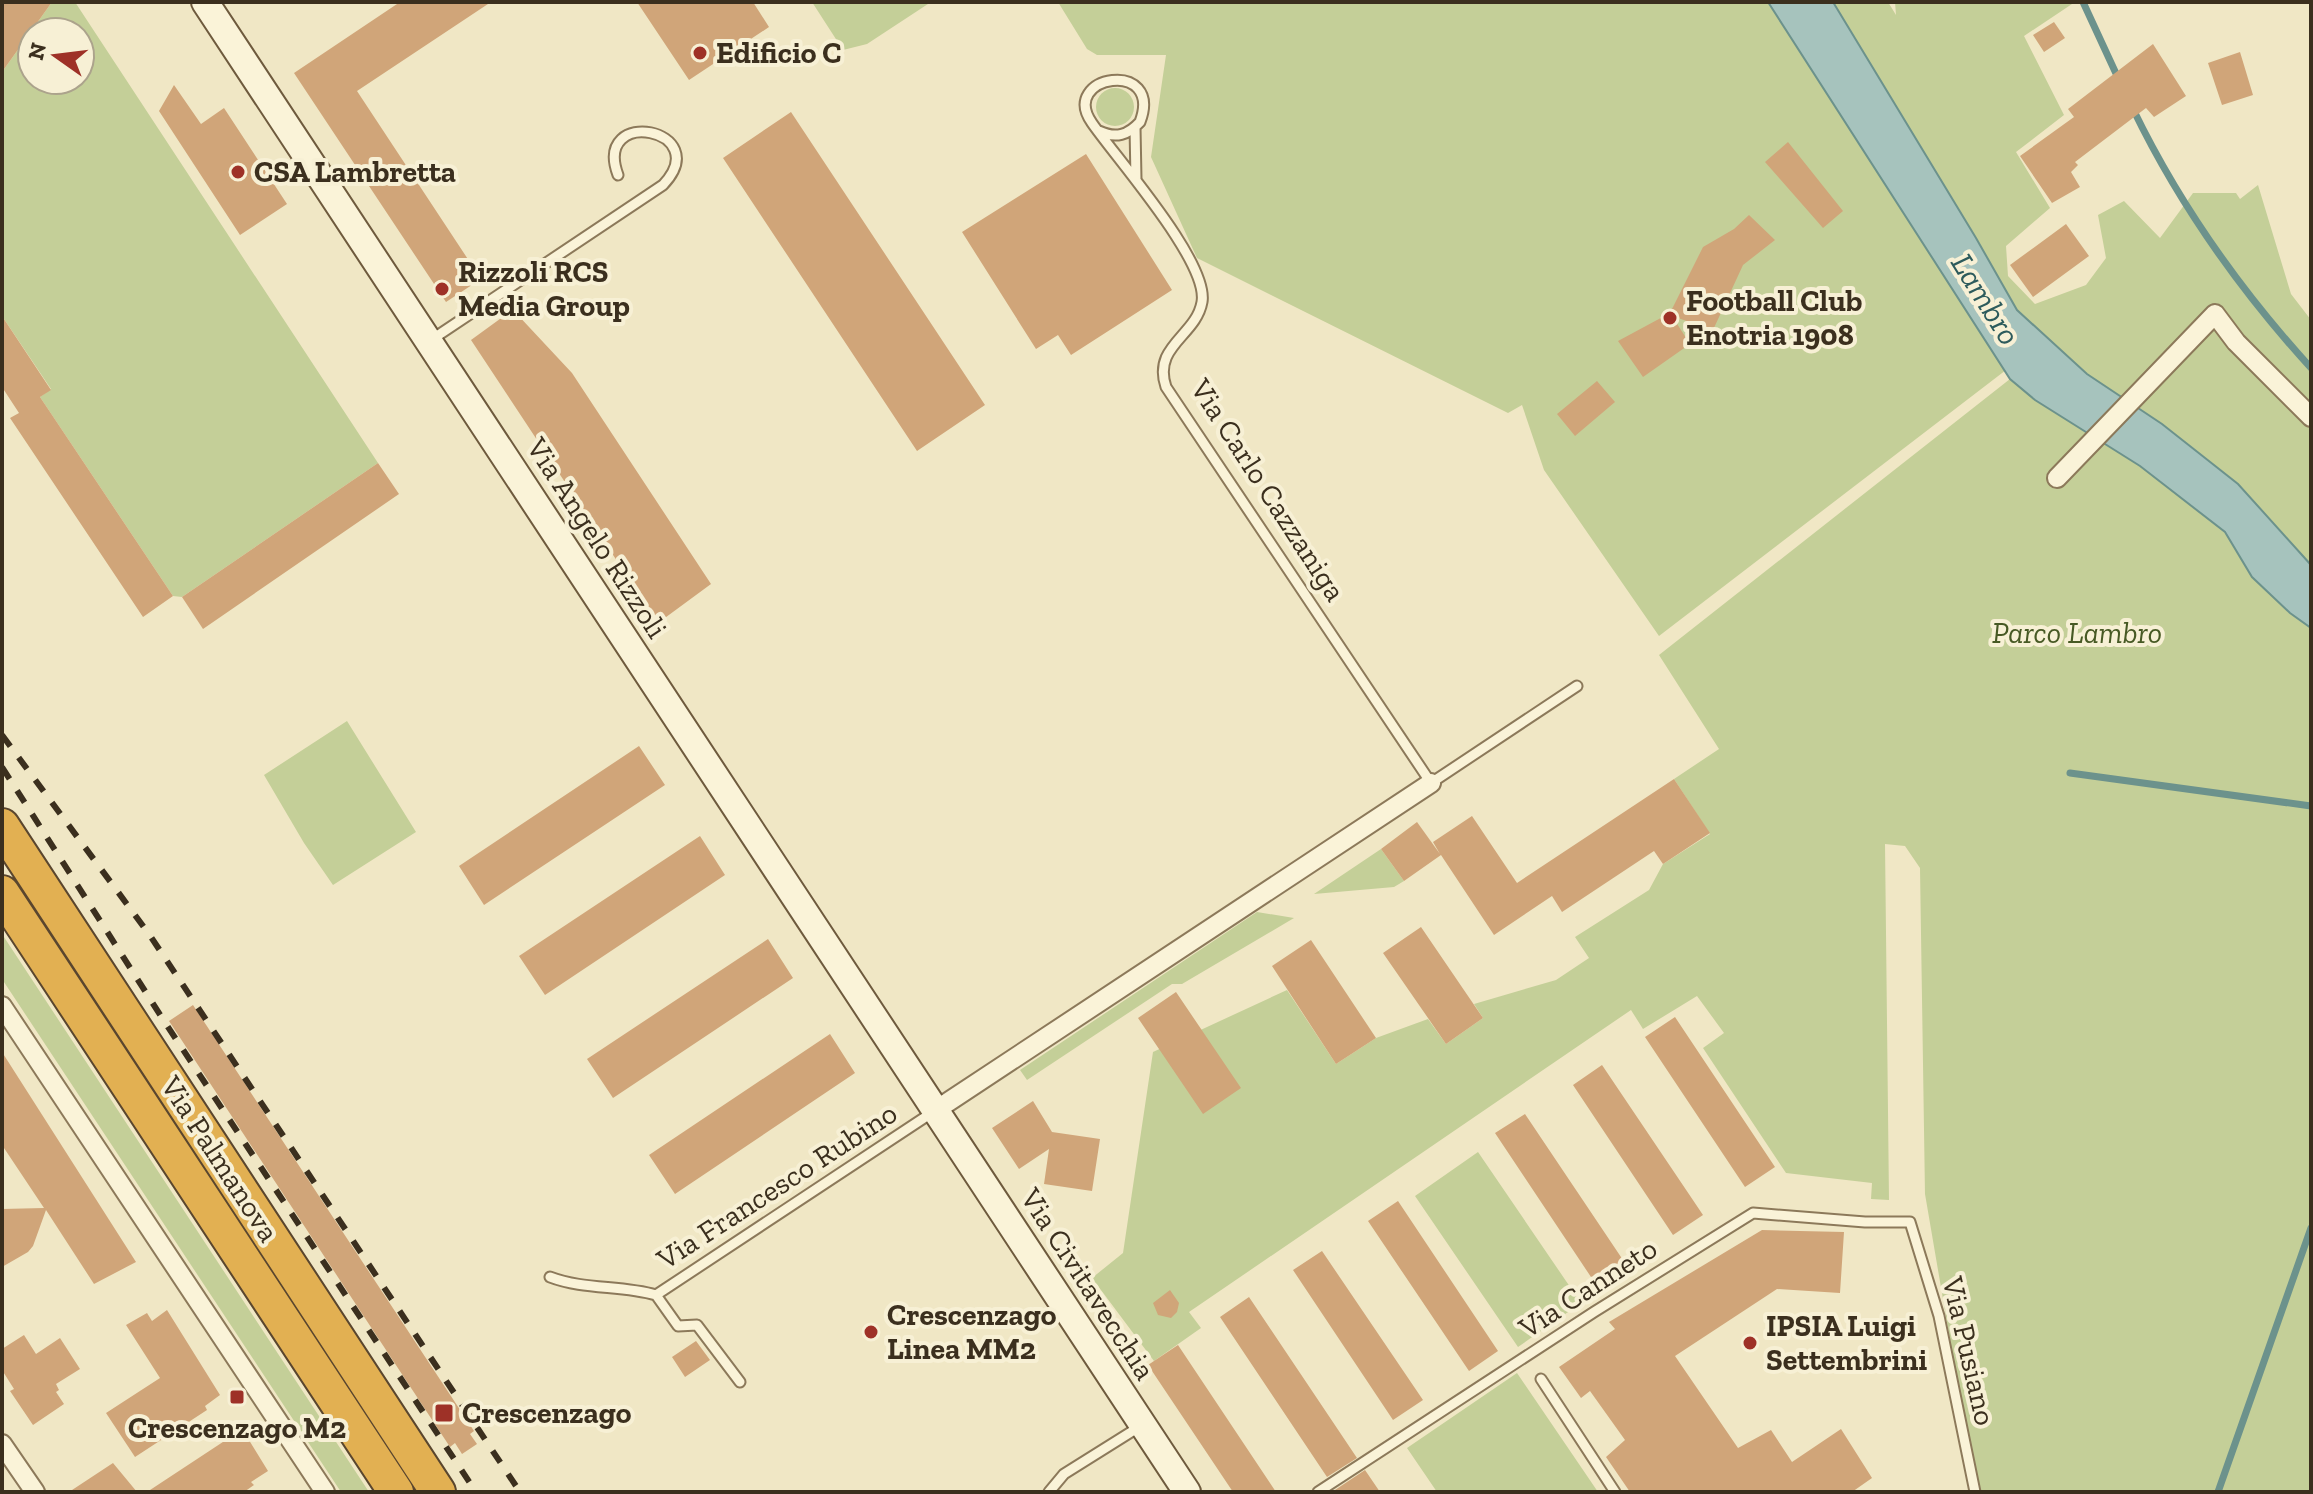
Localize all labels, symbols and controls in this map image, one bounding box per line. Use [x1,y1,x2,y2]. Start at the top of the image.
north arrow [16,16,96,96]
place label: Edificio C [716,35,842,71]
text: N [22,40,52,63]
marker: Edificio C [691,44,709,62]
place label: CSA Lambretta [254,154,456,190]
marker: CSA Lambretta [229,163,247,181]
water label: Lambro [1943,246,2029,352]
place label: Rizzoli RCS Media Group [458,254,630,324]
marker: Rizzoli RCS Media Group [433,280,451,298]
place label: Football Club Enotria 1908 [1686,283,1862,353]
marker: Football Club Enotria 1908 [1661,309,1679,327]
street label: Via Carlo Cazzaniga [1182,371,1353,608]
street label: Via Angelo Rizzoli [518,430,675,645]
park label: Parco Lambro [1992,615,2162,651]
street label: Via Palmanova [153,1069,287,1249]
street label: Via Francesco Rubino [649,1095,904,1278]
street label: Via Civitavecchia [1012,1181,1163,1386]
street label: Via Canneto [1511,1230,1664,1347]
street label: Via Pusiano [1934,1272,2004,1429]
place label: Crescenzago Linea MM2 [887,1297,1057,1367]
place label: IPSIA Luigi Settembrini [1766,1308,1927,1378]
marker: Crescenzago Linea MM2 [862,1323,880,1341]
marker: IPSIA Luigi Settembrini [1741,1334,1759,1352]
marker: Crescenzago M2 [228,1388,246,1406]
place label: Crescenzago [462,1395,632,1431]
marker: Crescenzago [433,1402,455,1424]
place label: Crescenzago M2 [128,1410,346,1446]

